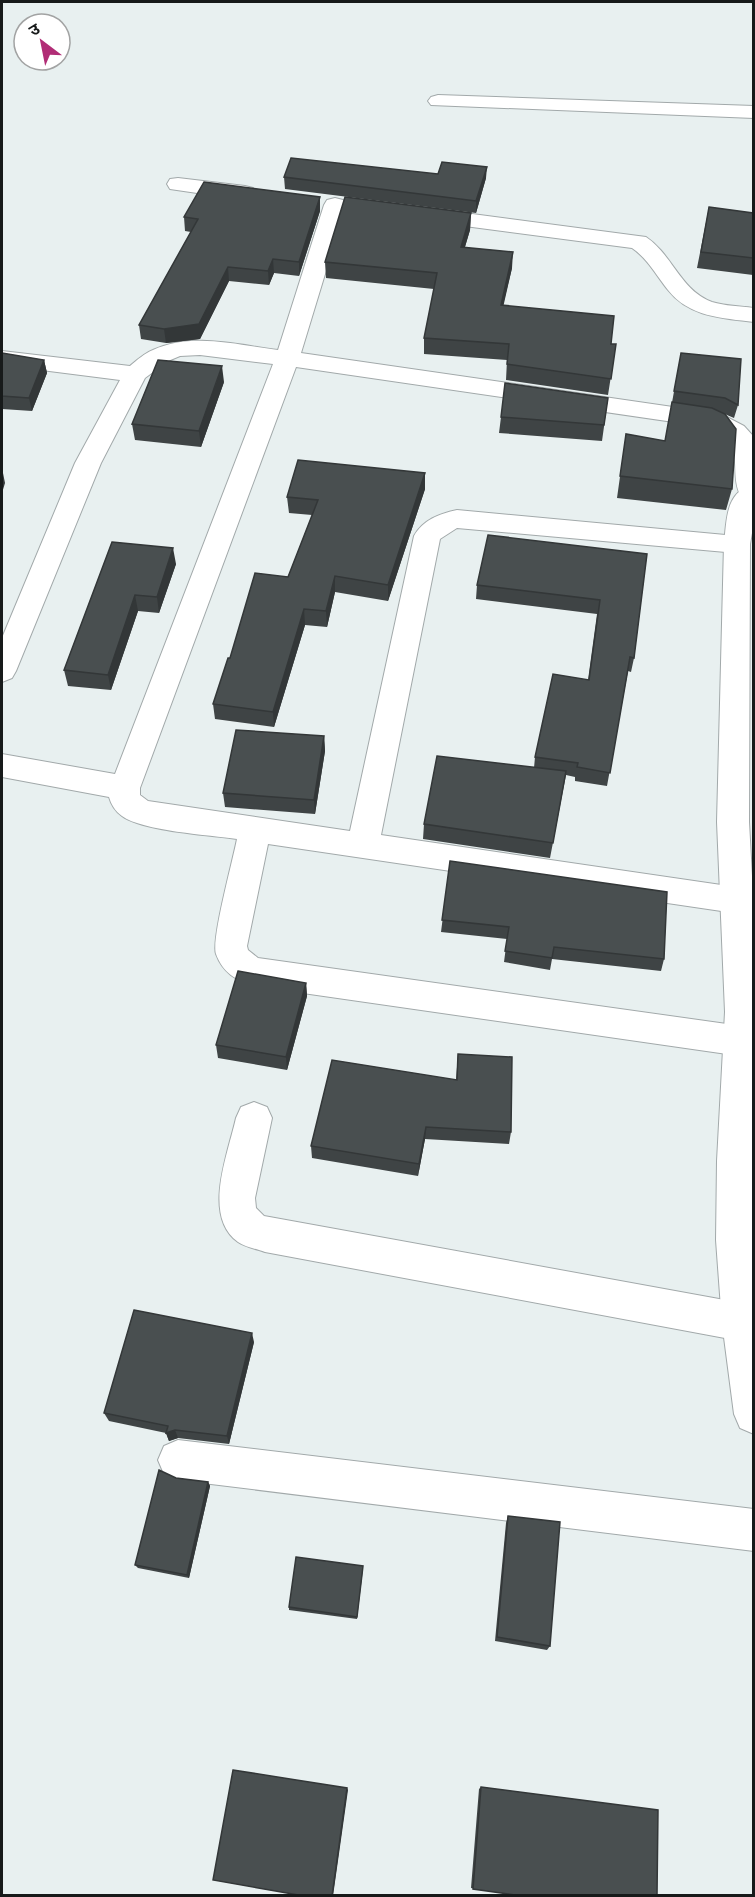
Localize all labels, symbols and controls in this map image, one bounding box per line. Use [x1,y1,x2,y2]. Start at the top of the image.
north arrow [12,12,72,72]
text: उ [25,19,44,40]

